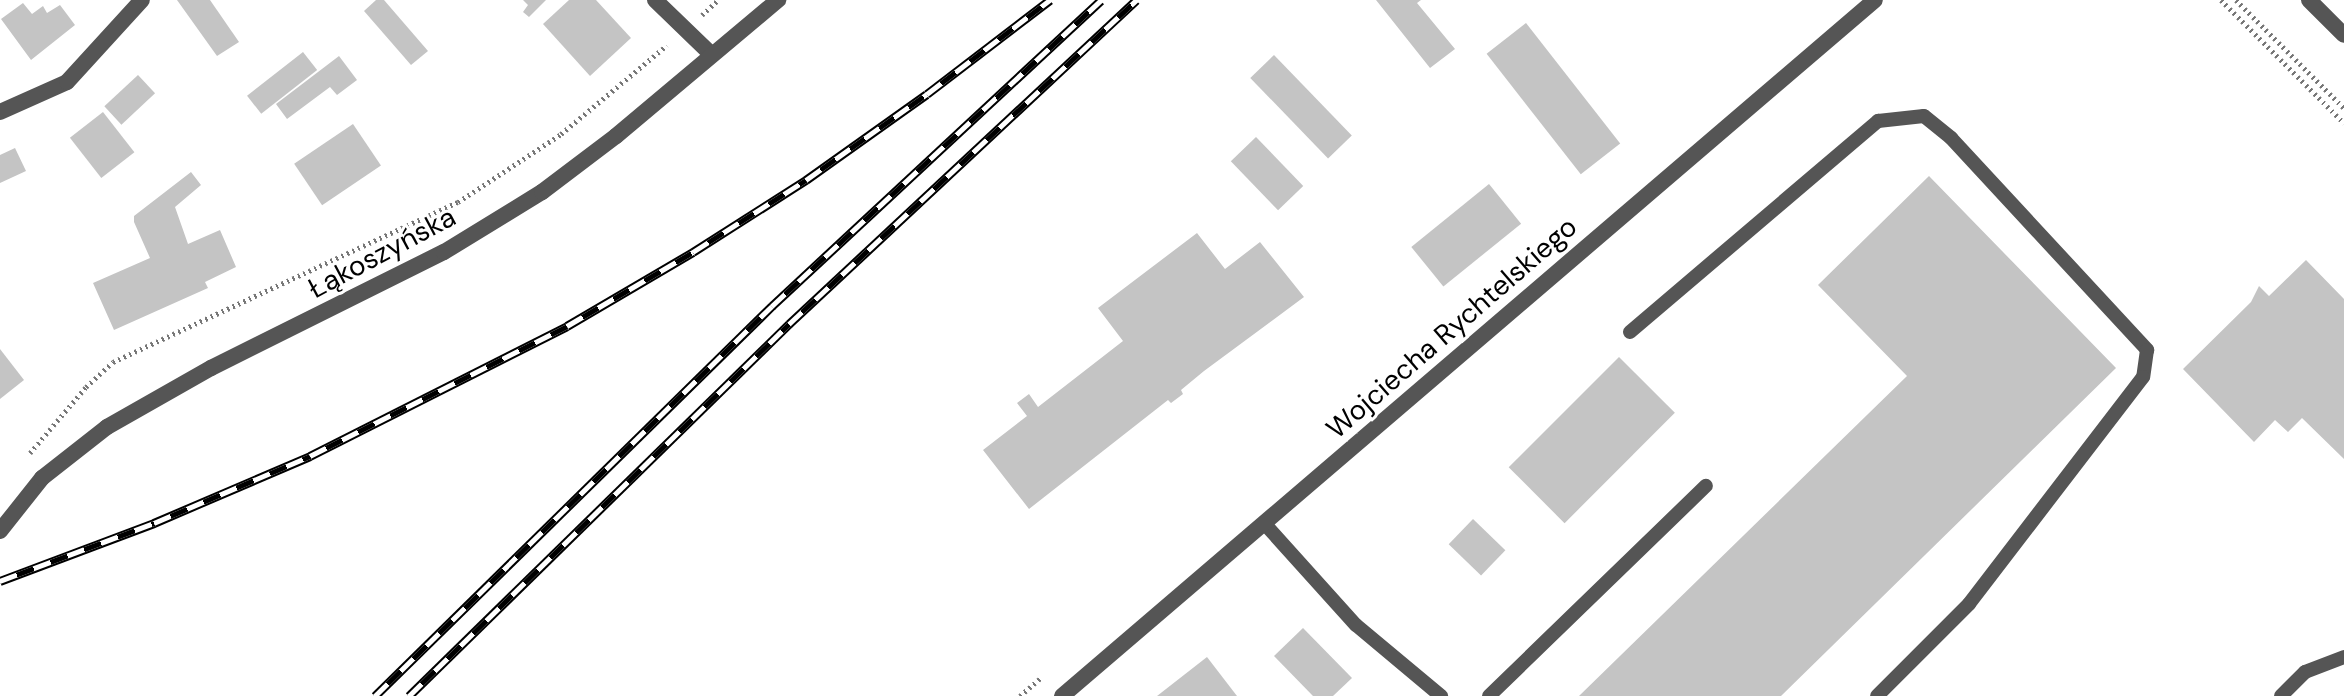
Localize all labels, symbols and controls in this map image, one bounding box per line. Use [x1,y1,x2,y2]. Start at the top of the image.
street label: Łąkoszyńska [302,200,462,306]
street label: Wojciecha Rychtelskiego [1320,210,1584,446]

